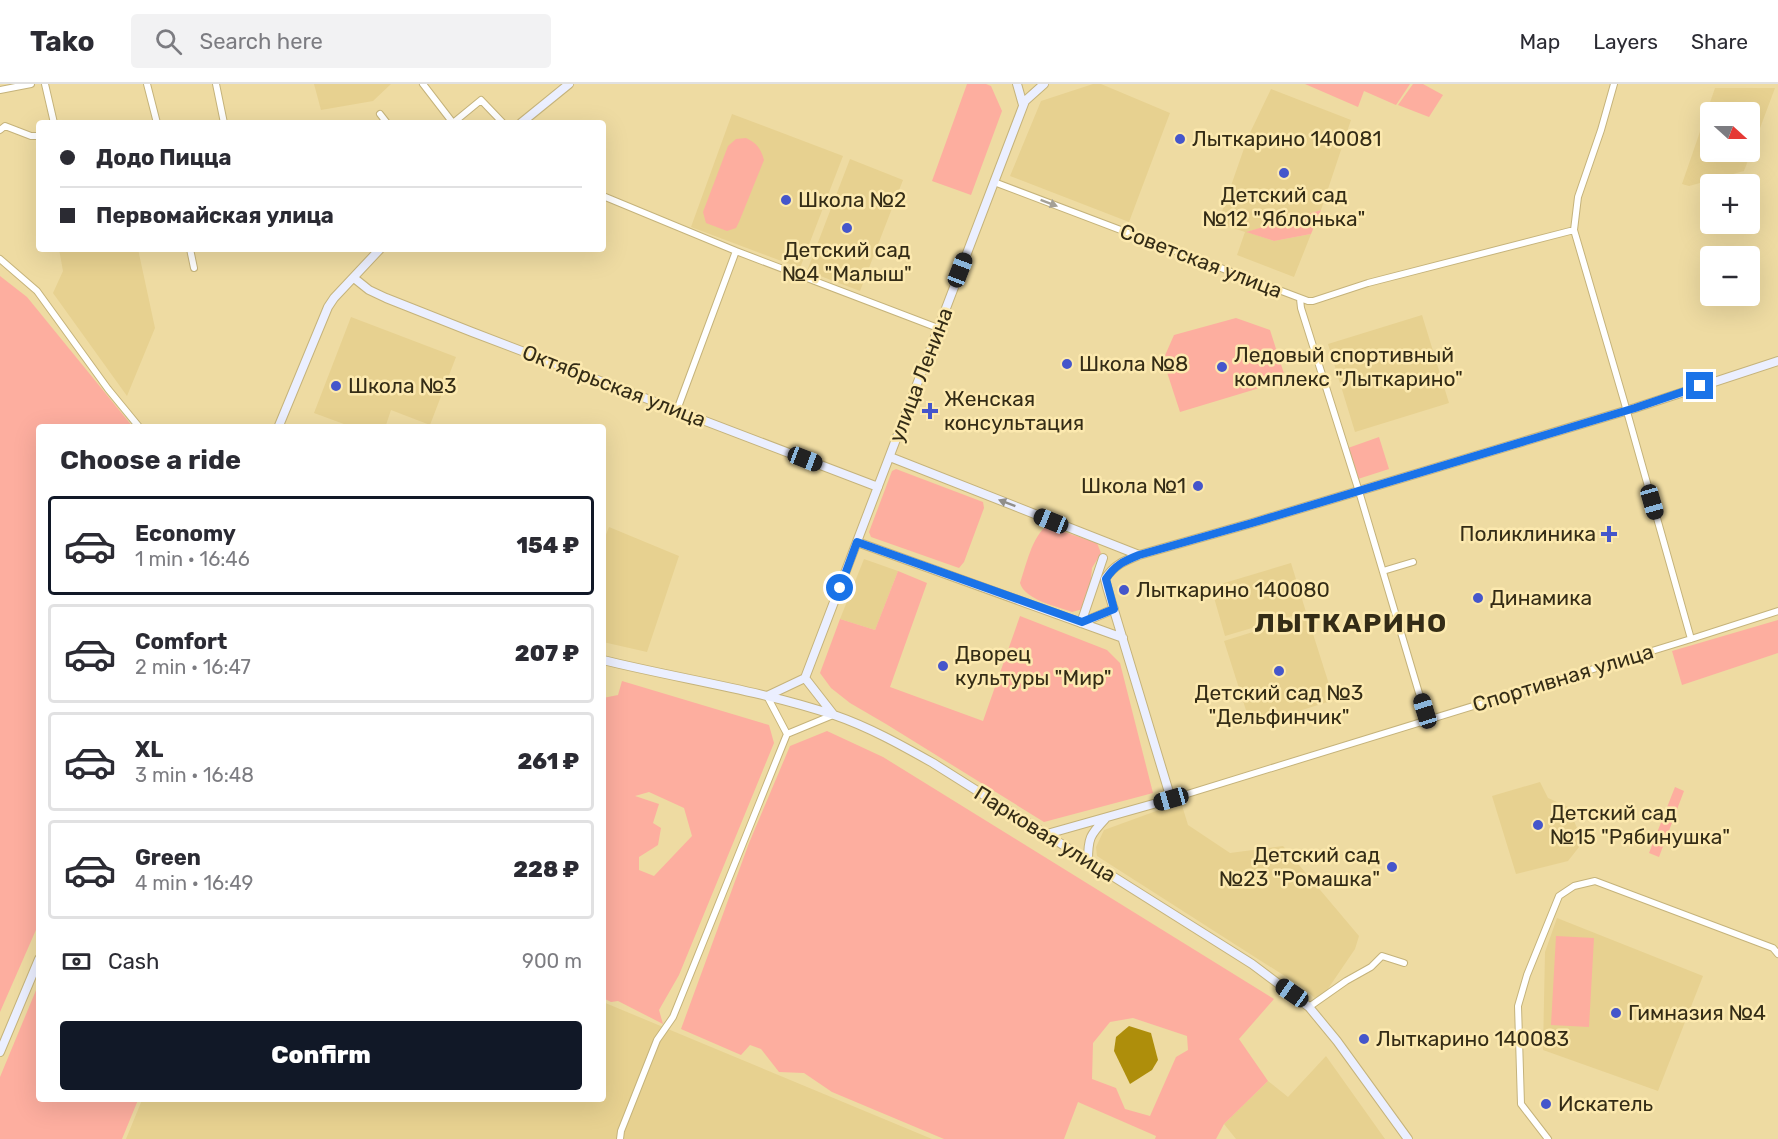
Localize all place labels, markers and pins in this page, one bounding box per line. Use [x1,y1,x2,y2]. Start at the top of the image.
place label: Лыткарино 140081 [1192,126,1382,151]
marker: Лыткарино 140081 [1173,132,1187,146]
marker: Детский сад №12 "Яблонька" [1277,166,1291,180]
place label: Детский сад №12 "Яблонька" [1203,182,1365,231]
place label: Школа №2 [798,187,906,212]
marker: Школа №2 [779,193,793,207]
marker: Детский сад №4 "Малыш" [840,221,854,235]
place label: Детский сад №4 "Малыш" [782,237,912,286]
place label: Ледовый спортивный комплекс "Лыткарино" [1234,342,1463,391]
place label: Школа №8 [1079,351,1188,376]
marker: Школа №8 [1060,357,1074,371]
marker: Ледовый спортивный комплекс "Лыткарино" [1215,360,1229,374]
place label: Школа №3 [348,373,457,398]
marker: Школа №3 [329,379,343,393]
place label: Женская консультация [944,386,1084,435]
marker: Женская консультация [921,402,939,420]
place label: Школа №1 [1081,473,1186,498]
marker: Школа №1 [1191,479,1205,493]
place label: Поликлиника [1460,521,1596,546]
marker: Поликлиника [1600,525,1618,543]
place label: Лыткарино 140080 [1136,577,1330,602]
marker: Лыткарино 140080 [1117,583,1131,597]
place label: Динамика [1490,585,1592,610]
marker: Динамика [1471,591,1485,605]
place label: Дворец культуры "Мир" [955,641,1112,690]
marker: Дворец культуры "Мир" [936,659,950,673]
marker: Детский сад №3 "Дельфинчик" [1272,664,1286,678]
place label: Детский сад №3 "Дельфинчик" [1195,680,1363,729]
place label: Детский сад №15 "Рябинушка" [1550,800,1730,849]
marker: Детский сад №15 "Рябинушка" [1531,818,1545,832]
place label: Детский сад №23 "Ромашка" [1219,842,1380,891]
marker: Детский сад №23 "Ромашка" [1385,860,1399,874]
place label: Гимназия №4 [1628,1000,1766,1025]
marker: Гимназия №4 [1609,1006,1623,1020]
place label: Лыткарино 140083 [1376,1026,1569,1051]
marker: Лыткарино 140083 [1357,1032,1371,1046]
place label: Искатель [1558,1091,1653,1116]
marker: Искатель [1539,1097,1553,1111]

